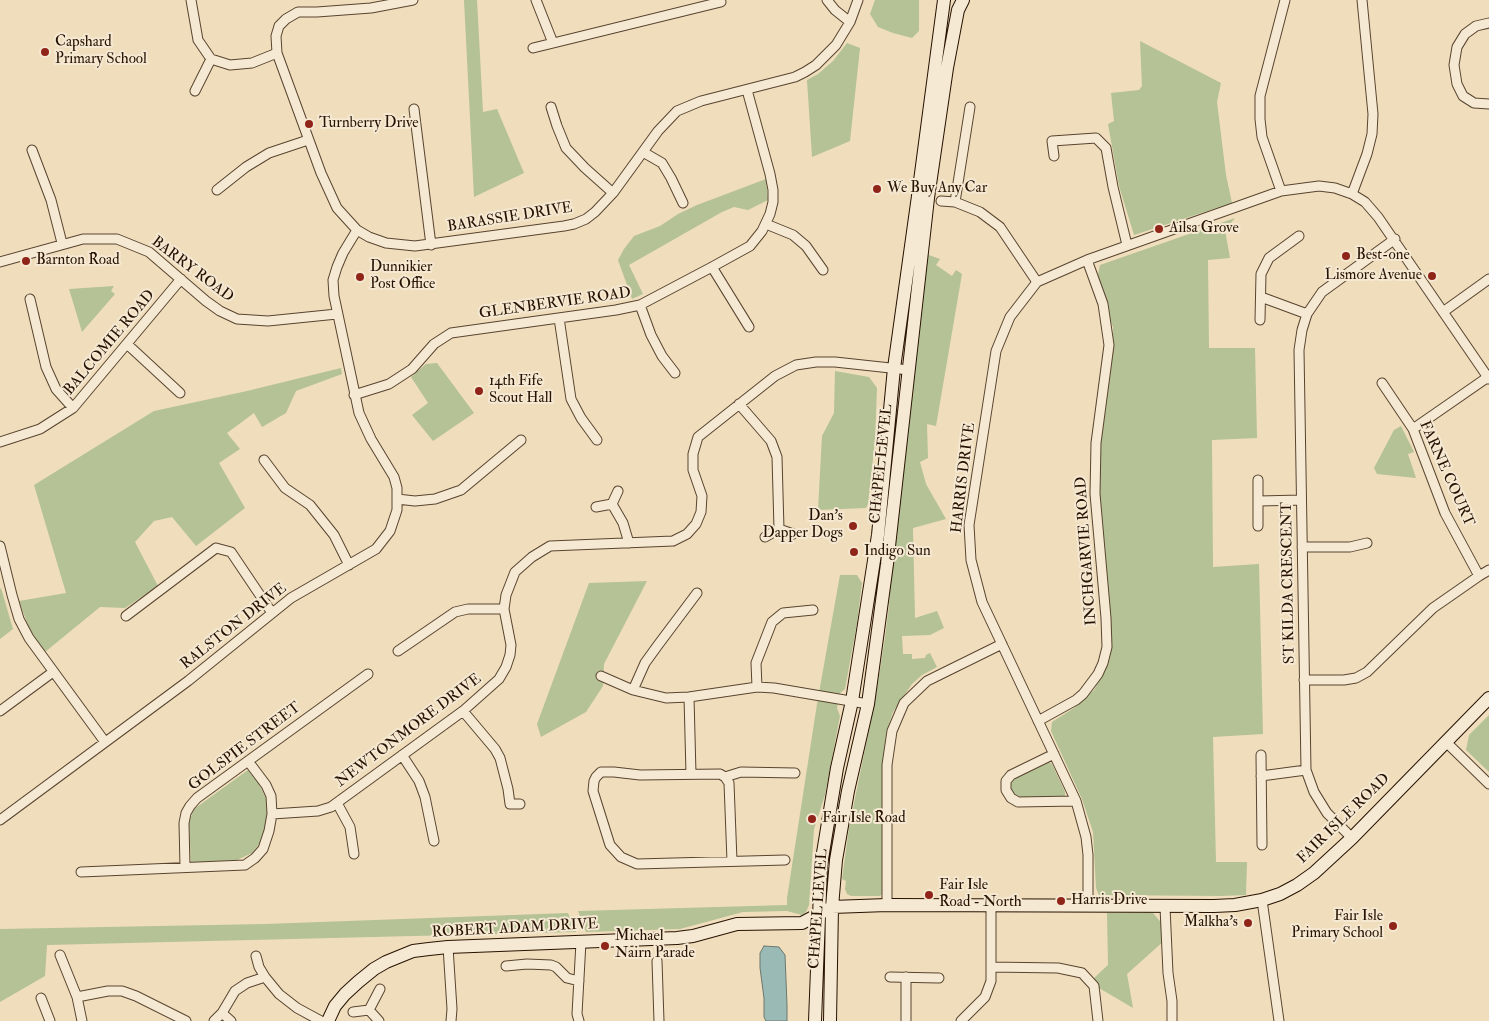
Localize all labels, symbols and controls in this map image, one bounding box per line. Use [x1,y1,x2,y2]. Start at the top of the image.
place label: Capshard Primary School [55,34,147,69]
marker: Capshard Primary School [39,46,51,58]
place label: Turnberry Drive [319,115,419,133]
marker: Turnberry Drive [303,118,315,130]
place label: We Buy Any Car [887,180,987,198]
marker: We Buy Any Car [871,183,883,195]
street label: BARASSIE DRIVE [446,199,574,237]
place label: Ailsa Grove [1169,220,1239,238]
marker: Ailsa Grove [1153,223,1165,235]
street label: BARRY ROAD [147,233,237,307]
place label: Best-one [1356,247,1410,265]
marker: Best-one [1340,250,1352,262]
place label: Barnton Road [36,252,120,270]
marker: Barnton Road [20,255,32,267]
place label: Dunnikier Post Office [370,259,435,294]
place label: Lismore Avenue [1325,267,1422,285]
marker: Lismore Avenue [1426,270,1438,282]
marker: Dunnikier Post Office [354,271,366,283]
street label: GLENBERVIE ROAD [478,284,632,324]
street label: BALCOMIE ROAD [61,287,159,399]
place label: 14th Fife Scout Hall [489,373,552,408]
marker: 14th Fife Scout Hall [473,385,485,397]
street label: CHAPEL LEVEL [867,403,897,525]
street label: FARNE COURT [1415,418,1477,530]
street label: HARRIS DRIVE [948,422,980,534]
street label: INCHGARVIE ROAD [1073,476,1101,626]
street label: ST KILDA CRESCENT [1279,502,1299,664]
place label: Dan's Dapper Dogs [762,508,843,543]
marker: Dan's Dapper Dogs [847,520,859,532]
place label: Indigo Sun [864,543,931,561]
marker: Indigo Sun [848,546,860,558]
street label: RALSTON DRIVE [177,580,291,674]
street label: NEWTONMORE DRIVE [333,670,485,792]
street label: GOLSPIE STREET [185,699,305,795]
street label: FAIR ISLE ROAD [1294,770,1394,868]
place label: Fair Isle Road [822,810,906,828]
marker: Fair Isle Road [806,813,818,825]
street label: CHAPEL LEVEL [806,848,832,970]
place label: Fair Isle Road - North [939,877,1022,912]
marker: Fair Isle Road - North [923,889,935,901]
place label: Harris Drive [1071,892,1147,910]
marker: Harris Drive [1055,895,1067,907]
place label: Fair Isle Primary School [1291,908,1383,943]
place label: Malkha's [1184,914,1238,932]
street label: ROBERT ADAM DRIVE [431,916,599,942]
marker: Malkha's [1242,917,1254,929]
marker: Fair Isle Primary School [1387,920,1399,932]
place label: Michael Nairn Parade [615,928,695,963]
marker: Michael Nairn Parade [599,940,611,952]

